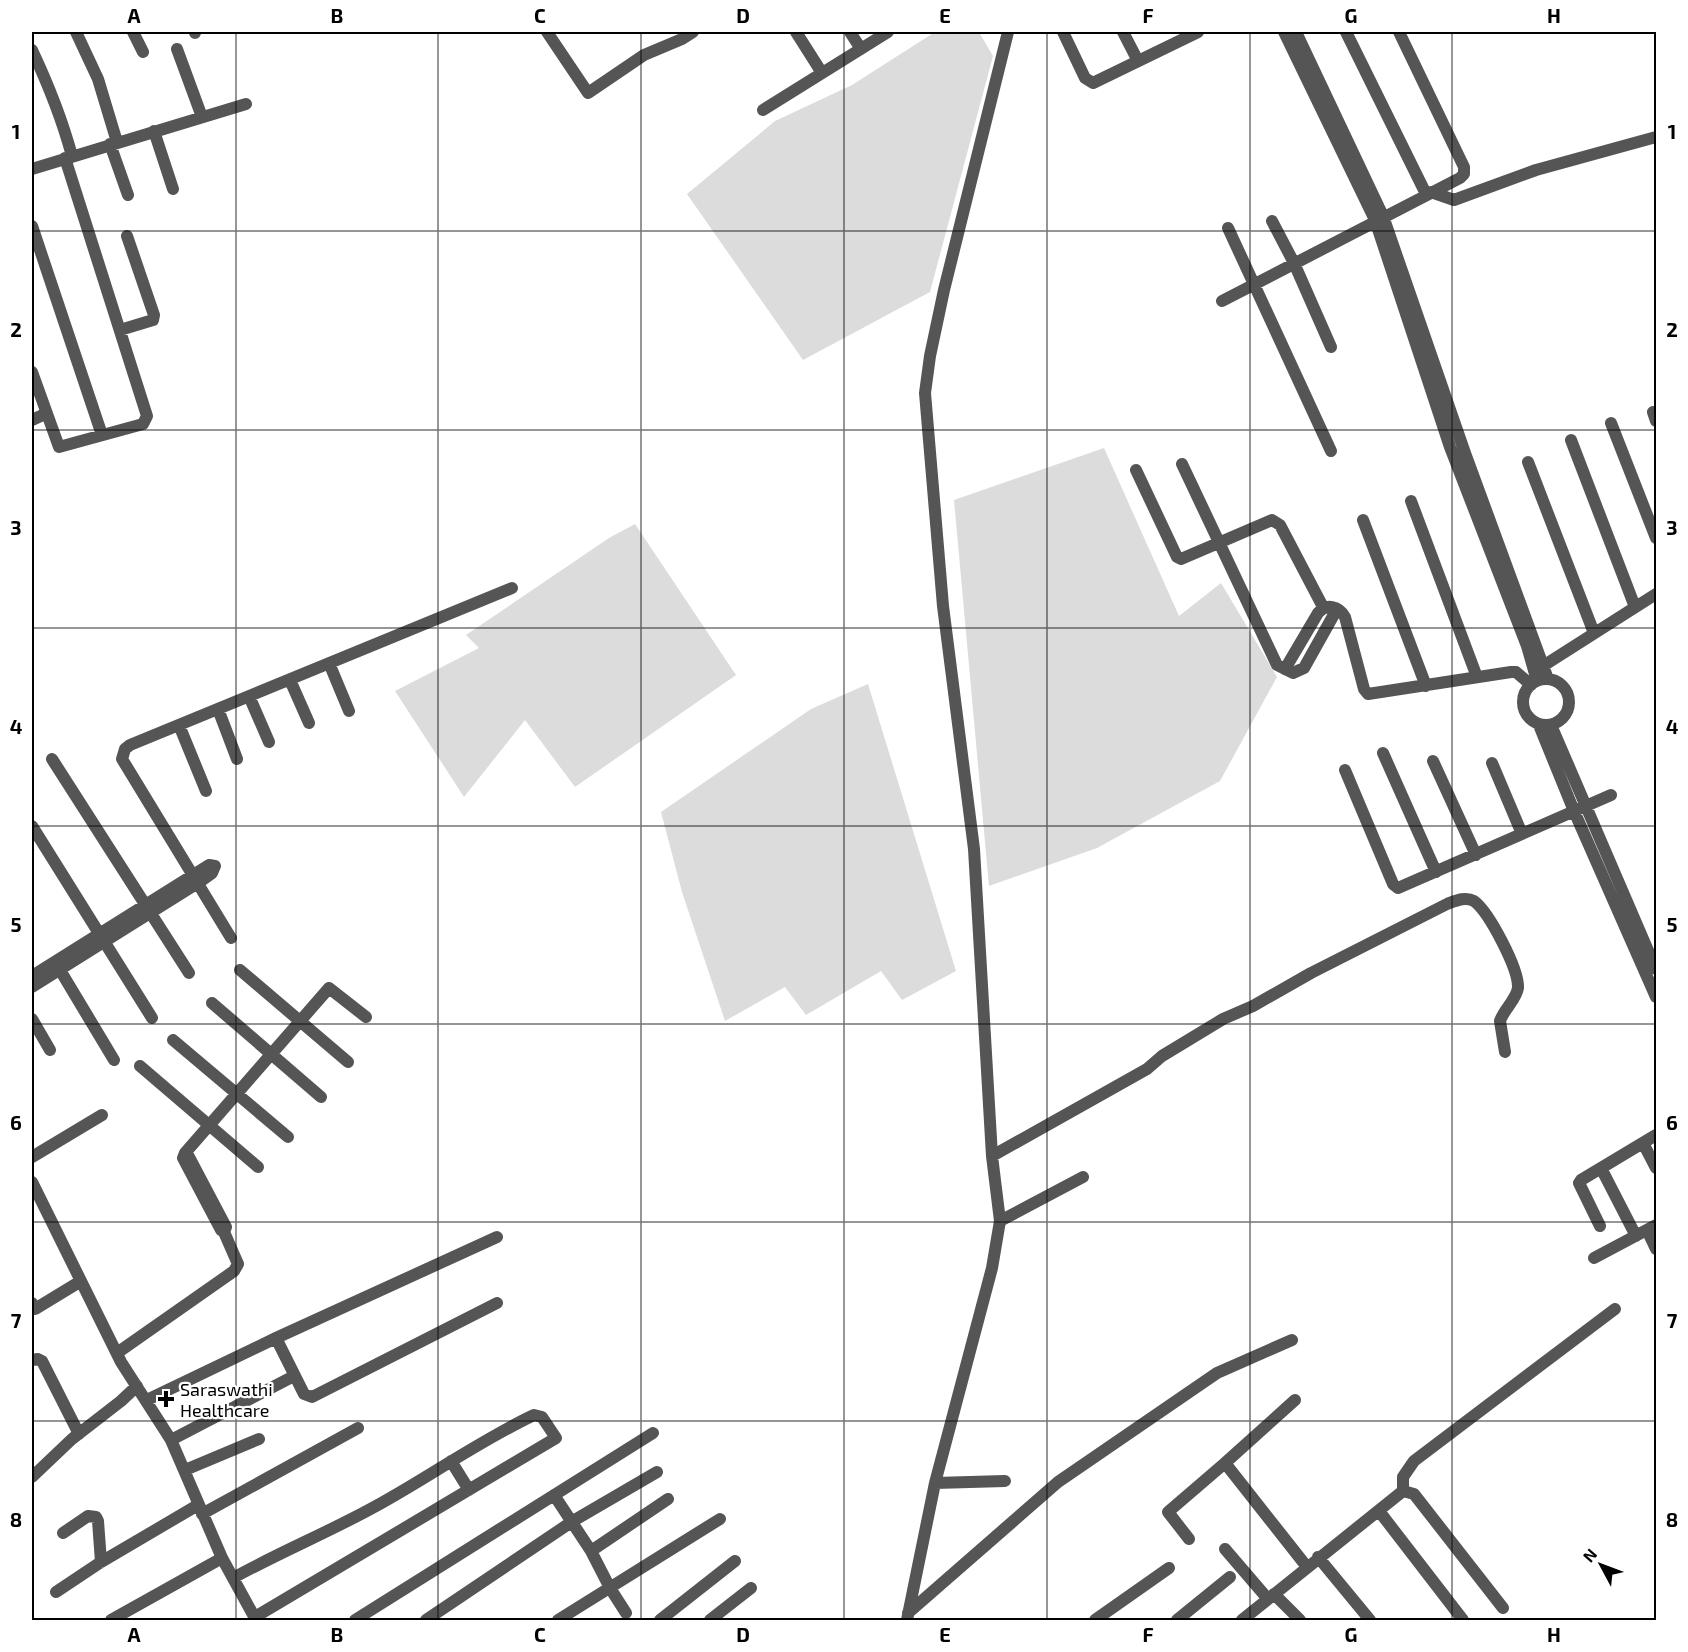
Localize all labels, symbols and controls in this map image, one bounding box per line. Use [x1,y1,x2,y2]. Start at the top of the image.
text: A [127,3,141,27]
text: B [331,3,343,27]
text: C [534,3,546,27]
text: D [736,3,750,27]
text: E [939,3,951,27]
text: F [1142,3,1154,27]
text: G [1345,3,1357,27]
text: H [1547,3,1561,27]
text: 1 [12,119,20,143]
text: 1 [1668,119,1676,143]
text: 2 [10,317,22,341]
text: 2 [1666,317,1678,341]
text: 3 [10,515,22,539]
text: 3 [1666,515,1678,539]
text: 4 [10,714,23,738]
text: 4 [1666,714,1679,738]
text: 5 [10,912,22,936]
text: 5 [1666,912,1678,936]
text: 6 [10,1110,22,1134]
text: 6 [1666,1110,1678,1134]
text: 7 [11,1308,22,1332]
text: 7 [1667,1308,1678,1332]
place label: Saraswathi Healthcare [180,1378,273,1421]
marker: Saraswathi Healthcare [157,1390,175,1408]
text: 8 [10,1507,22,1531]
text: 8 [1666,1507,1678,1531]
north arrow [1571,1535,1631,1595]
text: N [1578,1544,1600,1565]
text: A [127,1622,141,1646]
text: B [331,1622,343,1646]
text: C [534,1622,546,1646]
text: D [736,1622,750,1646]
text: E [939,1622,951,1646]
text: F [1142,1622,1154,1646]
text: G [1345,1622,1357,1646]
text: H [1547,1622,1561,1646]

